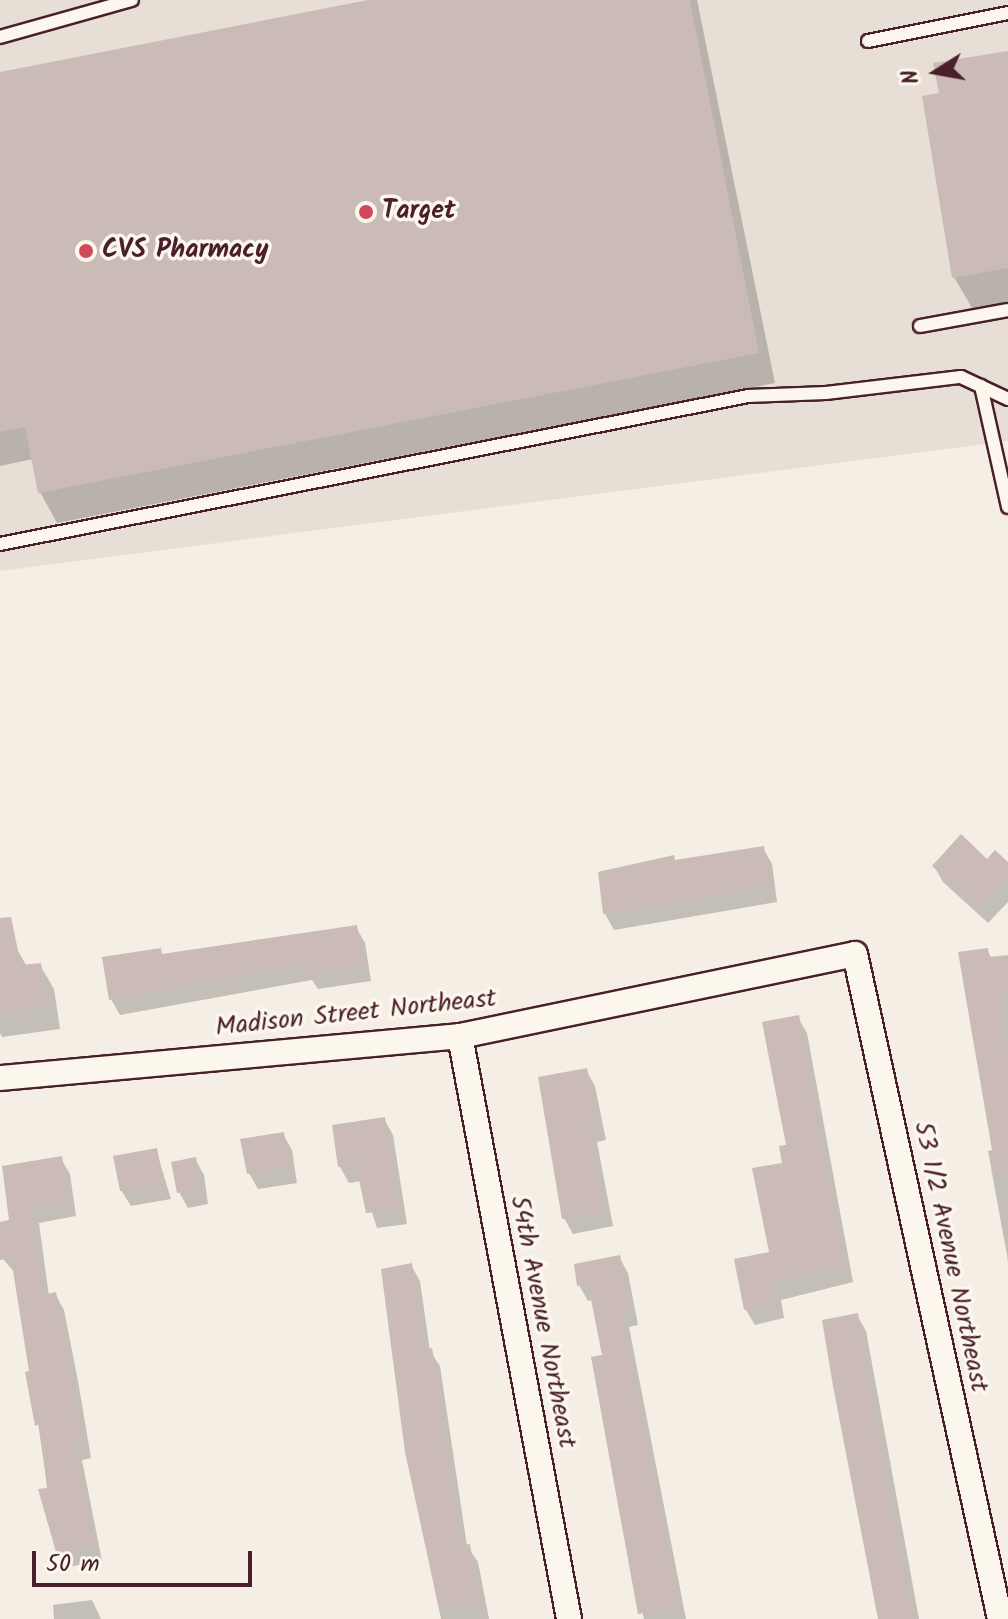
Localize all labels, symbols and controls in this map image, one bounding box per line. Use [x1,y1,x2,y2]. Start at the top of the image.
north arrow [896,32,976,112]
text: N [893,67,930,87]
place label: Target [382,196,456,228]
marker: Target [357,203,375,221]
place label: CVS Pharmacy [102,235,269,267]
marker: CVS Pharmacy [77,242,95,260]
street label: Madison Street Northeast [214,984,498,1044]
street label: 53 1/2 Avenue Northeast [906,1119,994,1395]
street label: 54th Avenue Northeast [502,1193,582,1451]
scale bar [36,1535,256,1585]
text: 50 m [46,1545,100,1584]

